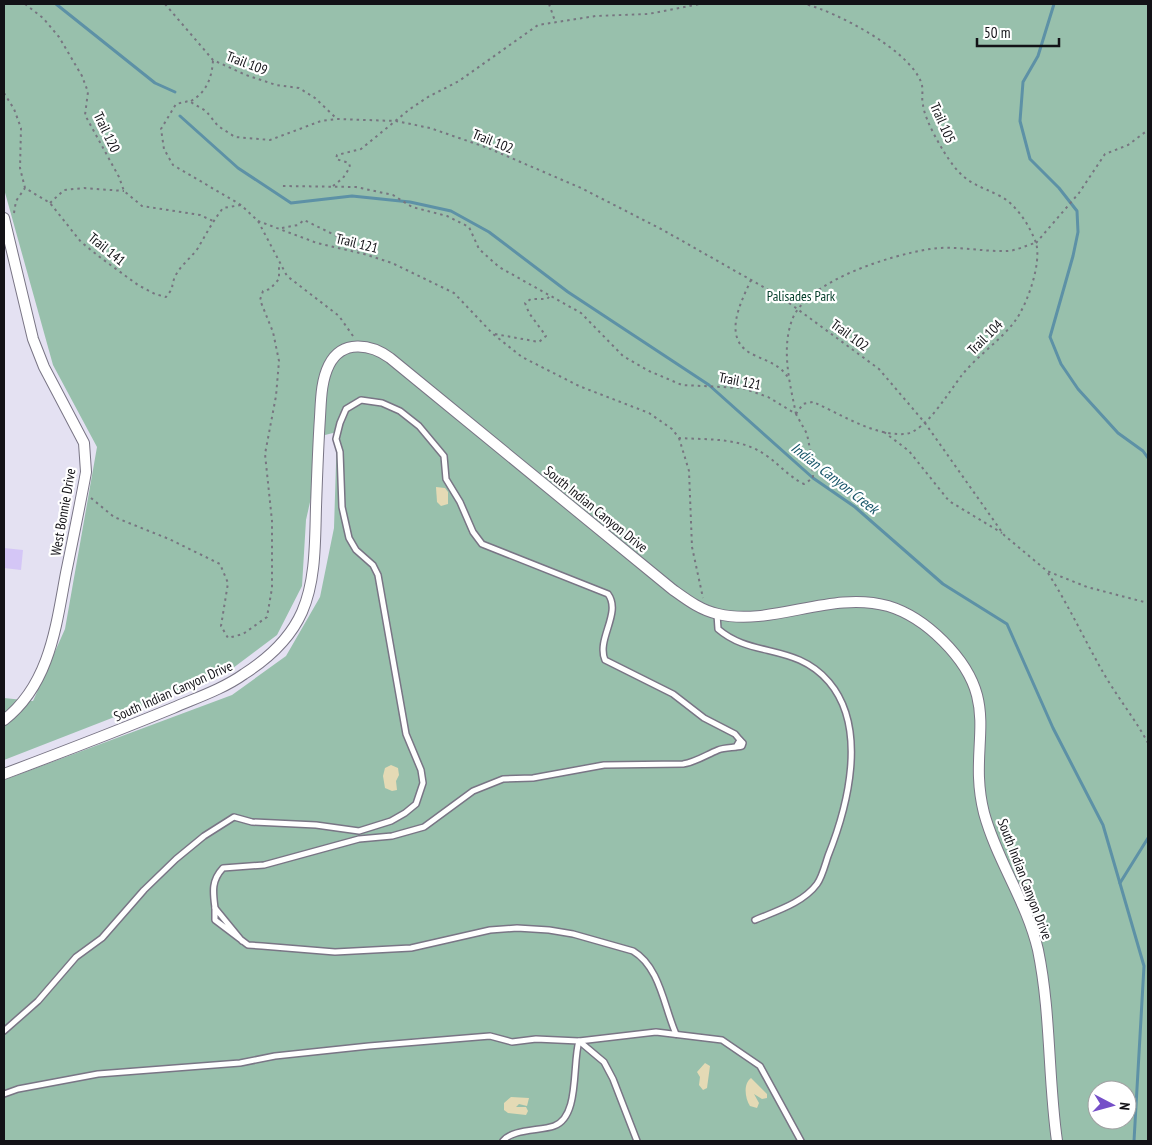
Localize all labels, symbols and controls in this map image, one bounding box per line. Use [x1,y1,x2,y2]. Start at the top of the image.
scale bar [977,15,1060,47]
text: 50 m [984,23,1010,42]
street label: Trail 109 [224,47,270,79]
street label: Trail 105 [926,100,960,146]
street label: Trail 120 [90,109,124,155]
street label: Trail 102 [470,125,516,157]
street label: Trail 141 [85,229,129,269]
street label: Trail 121 [334,229,380,257]
park label: Palisades Park [767,287,836,305]
street label: Trail 102 [827,315,873,355]
street label: Trail 104 [964,315,1007,358]
street label: Trail 121 [717,368,763,394]
water label: Indian Canyon Creek [788,438,884,519]
street label: South Indian Canyon Drive [541,462,652,556]
street label: West Bonnie Drive [46,467,80,557]
street label: South Indian Canyon Drive [111,657,235,725]
street label: South Indian Canyon Drive [994,816,1056,942]
north arrow [1087,1080,1137,1130]
text: N [1116,1102,1134,1111]

